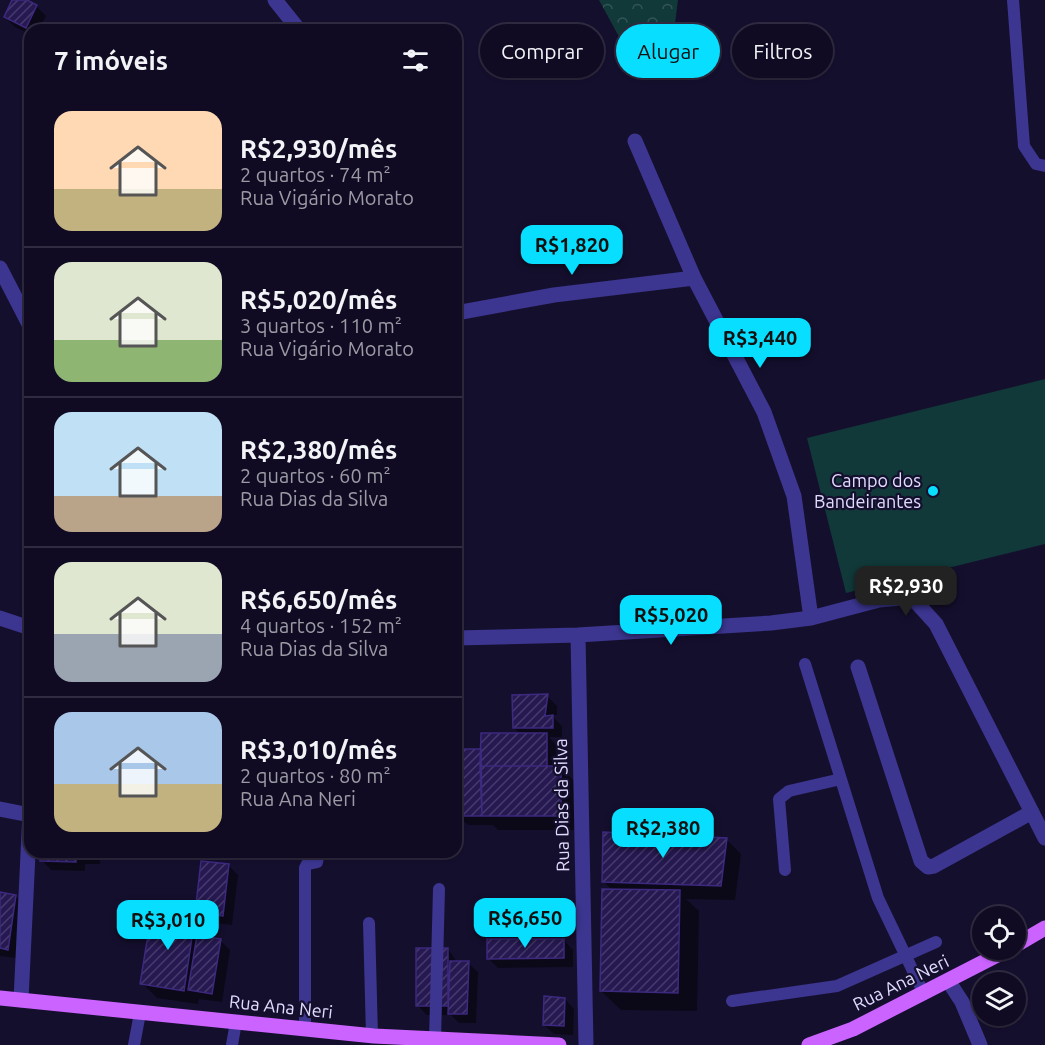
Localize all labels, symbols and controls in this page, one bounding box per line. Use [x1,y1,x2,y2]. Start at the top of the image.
chip: Comprar [480,24,604,78]
chip: Alugar [616,24,720,78]
chip: Filtros [732,24,833,78]
icon: filters [399,44,432,77]
text: 7 imóveis [54,46,168,75]
text: R$2,930/mês [240,134,397,163]
icon: home [102,135,174,207]
text: 2 quartos · 74 m² [240,163,391,186]
text: Rua Vigário Morato [240,186,414,209]
pin: R$1,820 [517,225,627,276]
text: R$1,820 [535,233,609,256]
text: R$5,020/mês [240,285,397,314]
icon: home [102,286,174,358]
text: 3 quartos · 110 m² [240,314,402,337]
pin: R$3,440 [705,318,815,369]
text: R$3,440 [723,326,797,349]
text: Rua Vigário Morato [240,337,414,360]
text: R$2,380/mês [240,435,397,464]
icon: home [102,436,174,508]
text: 2 quartos · 60 m² [240,464,391,487]
place label: Campo dos Bandeirantes [814,470,921,511]
marker: Campo dos Bandeirantes [926,484,940,498]
text: Rua Dias da Silva [240,487,388,510]
pin: R$2,930 [851,566,961,617]
text: R$2,930 [869,574,943,597]
text: R$6,650/mês [240,585,397,614]
icon: home [102,586,174,658]
pin: R$5,020 [616,595,726,646]
text: R$5,020 [634,603,708,626]
text: 4 quartos · 152 m² [240,614,402,637]
text: Rua Dias da Silva [240,637,388,660]
text: R$3,010/mês [240,735,397,764]
icon: home [102,736,174,808]
street label: Rua Dias da Silva [550,738,572,872]
text: 2 quartos · 80 m² [240,764,391,787]
text: Rua Ana Neri [240,787,356,810]
pin: R$2,380 [608,808,718,859]
text: R$2,380 [626,816,700,839]
pin: R$6,650 [470,898,580,949]
pin: R$3,010 [113,900,223,951]
text: R$6,650 [488,906,562,929]
map controls [972,906,1026,1026]
button: locate [972,906,1026,960]
text: R$3,010 [131,908,205,931]
street label: Rua Ana Neri [849,950,952,1014]
button: layers [972,972,1026,1026]
street label: Rua Ana Neri [228,991,334,1021]

